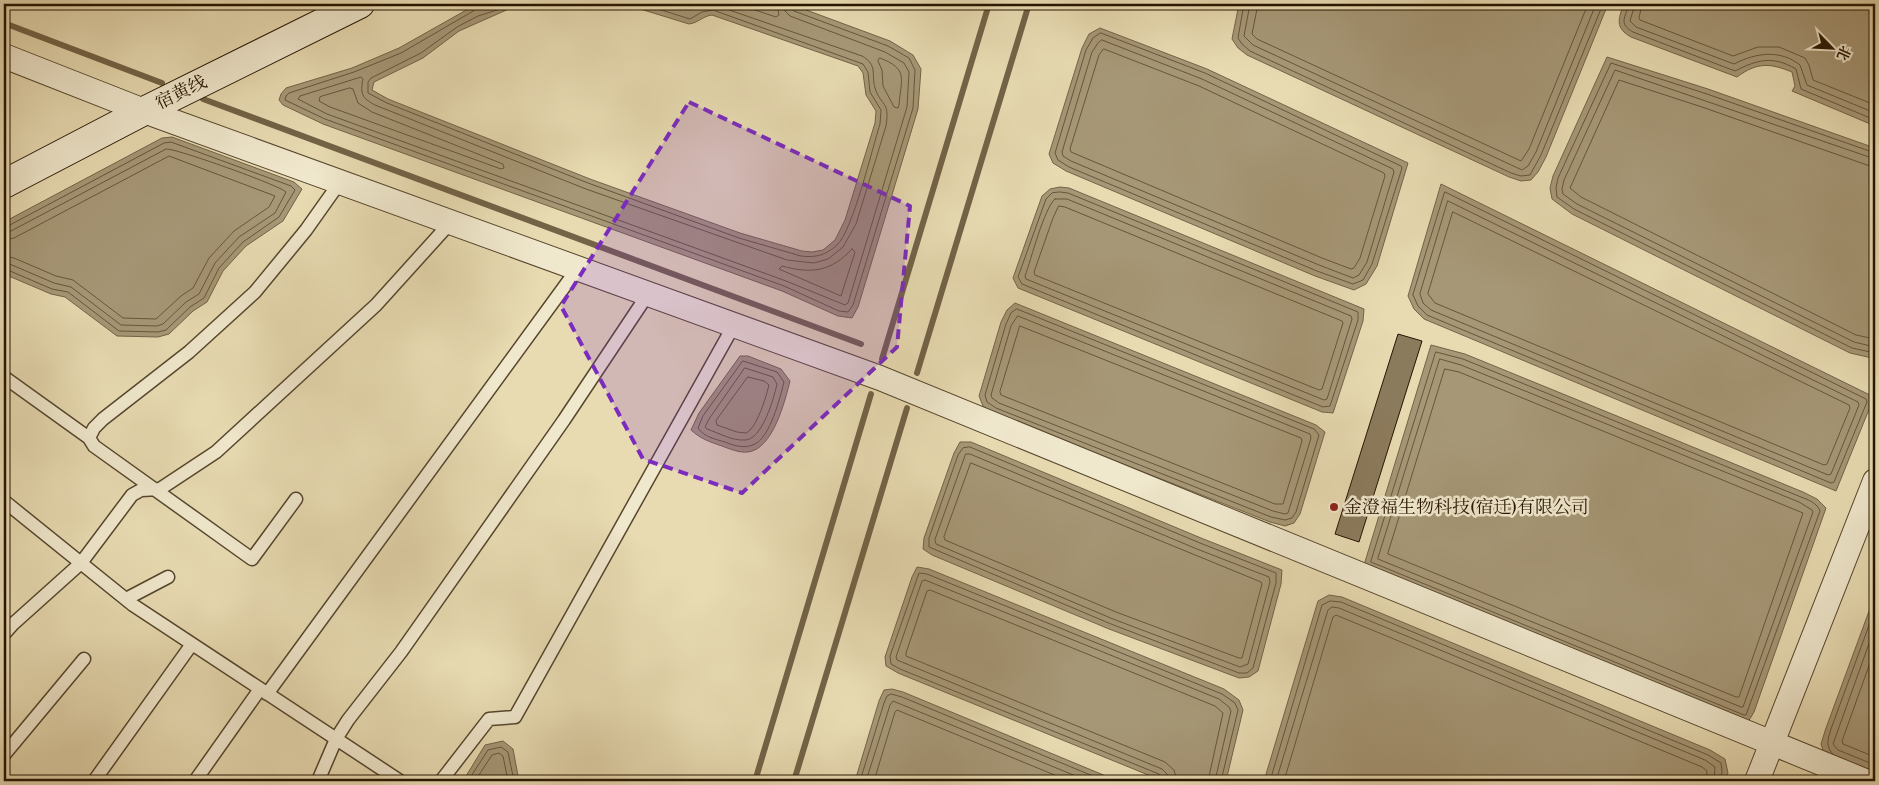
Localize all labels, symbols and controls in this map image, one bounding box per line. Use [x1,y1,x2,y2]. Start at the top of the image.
north arrow [1806,22,1856,72]
text: 北 [1832,43,1854,63]
street label: 宿黄线 [152,70,211,115]
place label: 金澄福生物科技(宿迁)有限公司 [1344,496,1589,519]
marker: 金澄福生物科技(宿迁)有限公司 [1328,501,1340,513]

